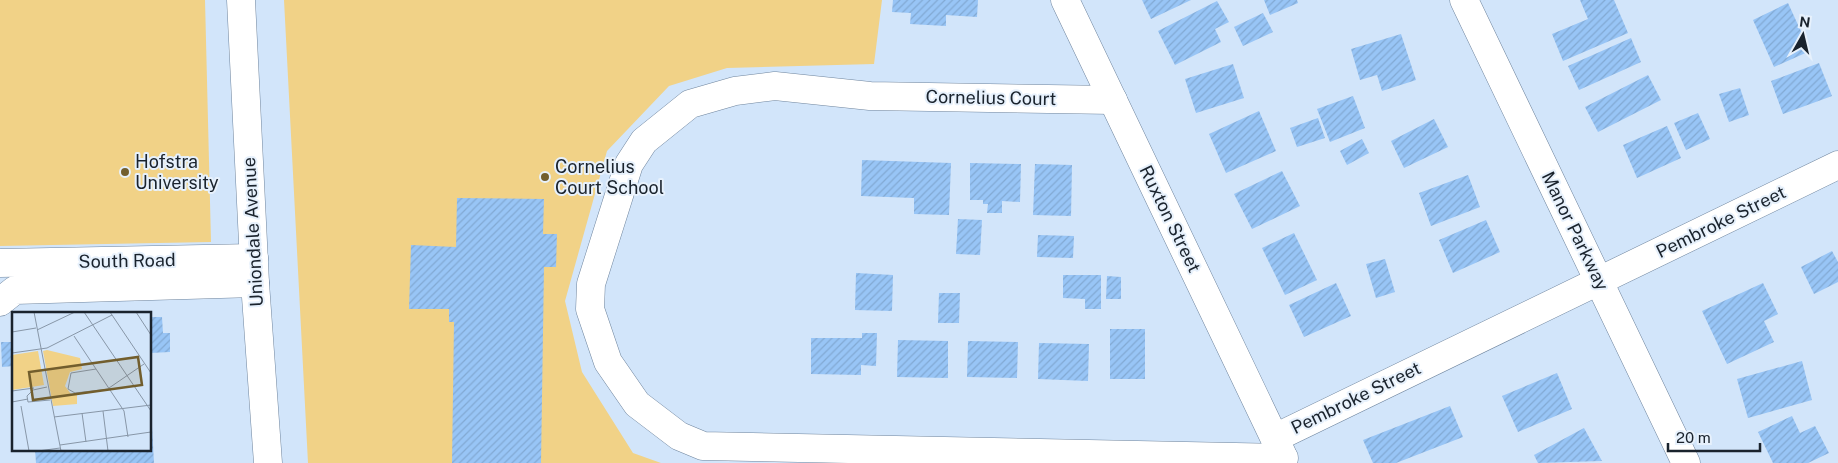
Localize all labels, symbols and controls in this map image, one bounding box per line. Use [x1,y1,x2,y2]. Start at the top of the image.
north arrow [1778,10,1828,60]
text: N [1798,13,1811,31]
street label: Cornelius Court [925,86,1057,109]
place label: Hofstra University [135,151,219,193]
place label: Cornelius Court School [555,156,664,198]
street label: Uniondale Avenue [238,157,267,307]
street label: Ruxton Street [1135,162,1205,276]
marker: Hofstra University [119,166,131,178]
street label: Manor Parkway [1538,168,1613,294]
marker: Cornelius Court School [539,171,551,183]
street label: Pembroke Street [1653,181,1789,262]
street label: South Road [78,249,176,272]
inset map [12,312,151,450]
street label: Pembroke Street [1288,357,1424,438]
scale bar [1668,420,1760,452]
text: 20 m [1676,429,1711,446]

